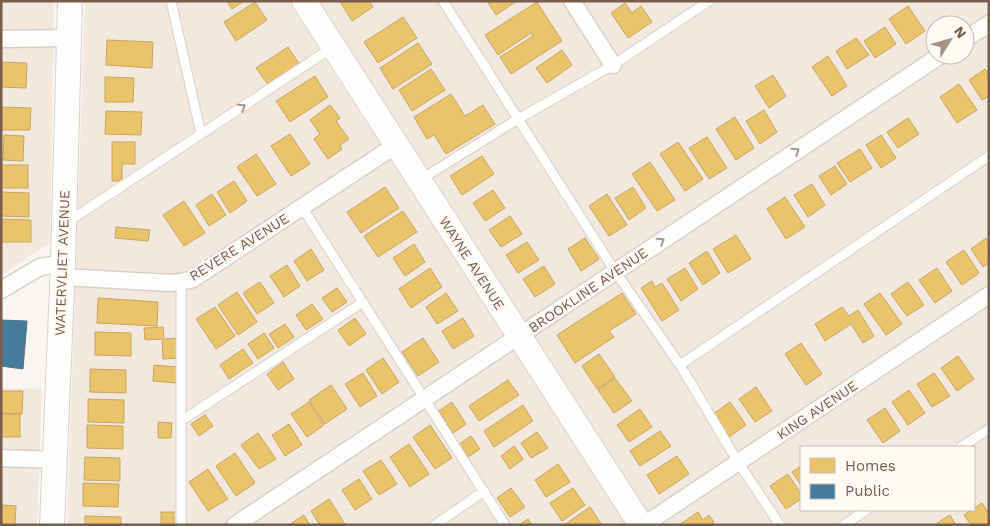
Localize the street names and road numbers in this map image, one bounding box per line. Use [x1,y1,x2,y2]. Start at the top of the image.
street label: WATERVLIET AVENUE [51,190,73,336]
street label: REVERE AVENUE [186,210,292,284]
street label: WAYNE AVENUE [436,213,508,313]
street label: BROOKLINE AVENUE [526,244,651,336]
street label: KING AVENUE [774,377,860,443]

